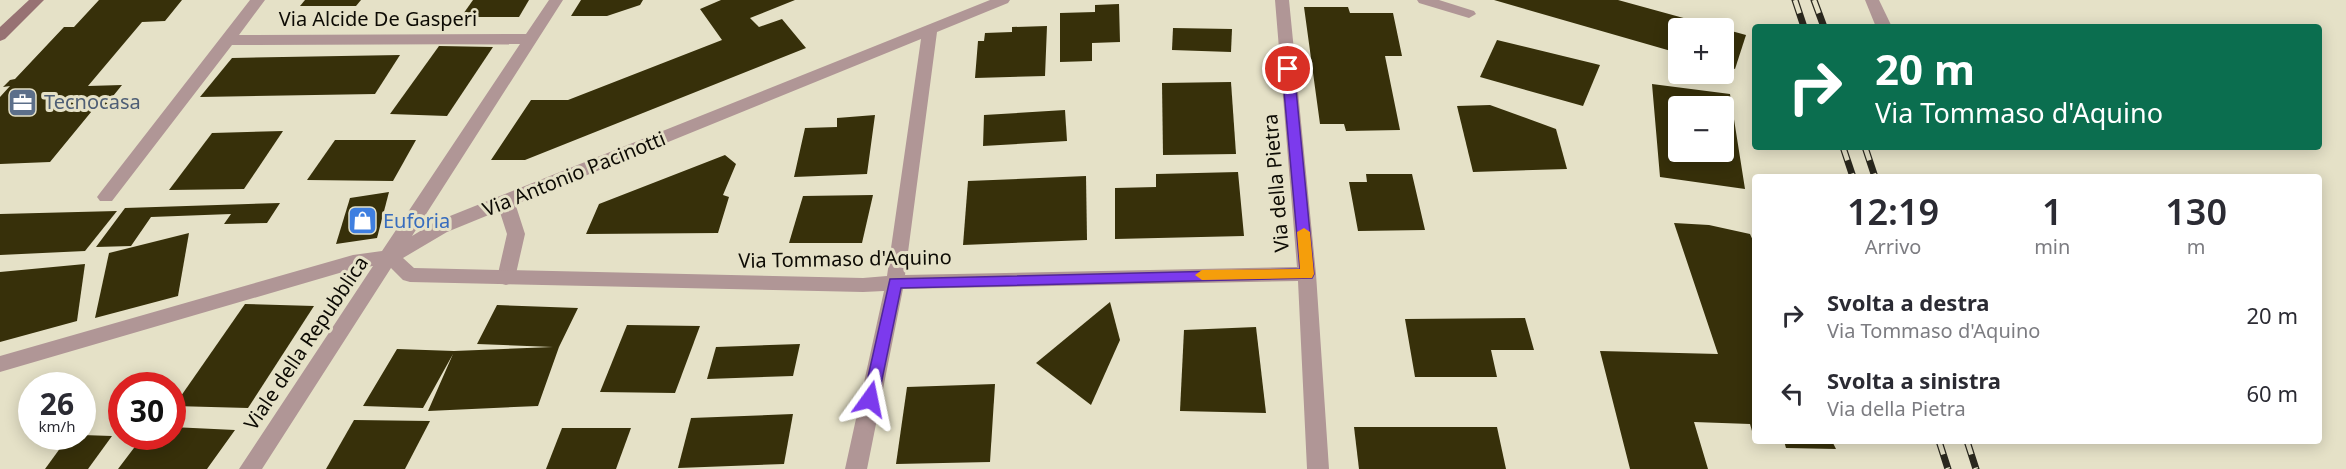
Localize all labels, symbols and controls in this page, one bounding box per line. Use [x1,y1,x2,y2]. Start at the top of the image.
street label: Via Alcide De Gasperi [279,5,477,32]
map controls [1668,18,1734,162]
button: + [1668,18,1734,84]
text: 20 m [1875,40,1975,97]
pin [1262,43,1313,94]
icon: right [1776,48,1854,126]
icon: arrive [1271,52,1304,85]
office icon: Tecnocasa [7,86,39,118]
place label: Tecnocasa [44,88,141,115]
text: Via Tommaso d'Aquino [1875,94,2163,131]
button: − [1668,96,1734,162]
street label: Via della Pietra [1256,113,1295,253]
street label: Via Antonio Pacinotti [478,124,669,223]
text: 12:19 [1847,187,1939,236]
text: 1 [2042,187,2063,236]
text: 130 [2165,187,2227,236]
shop icon: Euforia [346,205,378,237]
place label: Euforia [383,207,450,234]
text: Arrivo [1865,233,1921,260]
text: min [2034,233,2070,260]
text: m [2187,233,2206,260]
street label: Via Tommaso d'Aquino [738,243,952,274]
street label: Viale della Repubblica [237,250,374,435]
text: Svolta a destra [1827,287,1990,317]
icon: right [1776,299,1809,332]
text: 20 m [2247,300,2298,330]
text: Via Tommaso d'Aquino [1827,317,2040,344]
text: Svolta a sinistra [1827,365,2001,395]
position arrow [838,367,902,431]
speed limit sign: 30 [108,372,186,450]
icon: left [1776,377,1809,410]
text: 60 m [2247,378,2298,408]
text: 26 [40,383,74,424]
text: Via della Pietra [1827,395,1966,422]
text: km/h [39,416,75,436]

